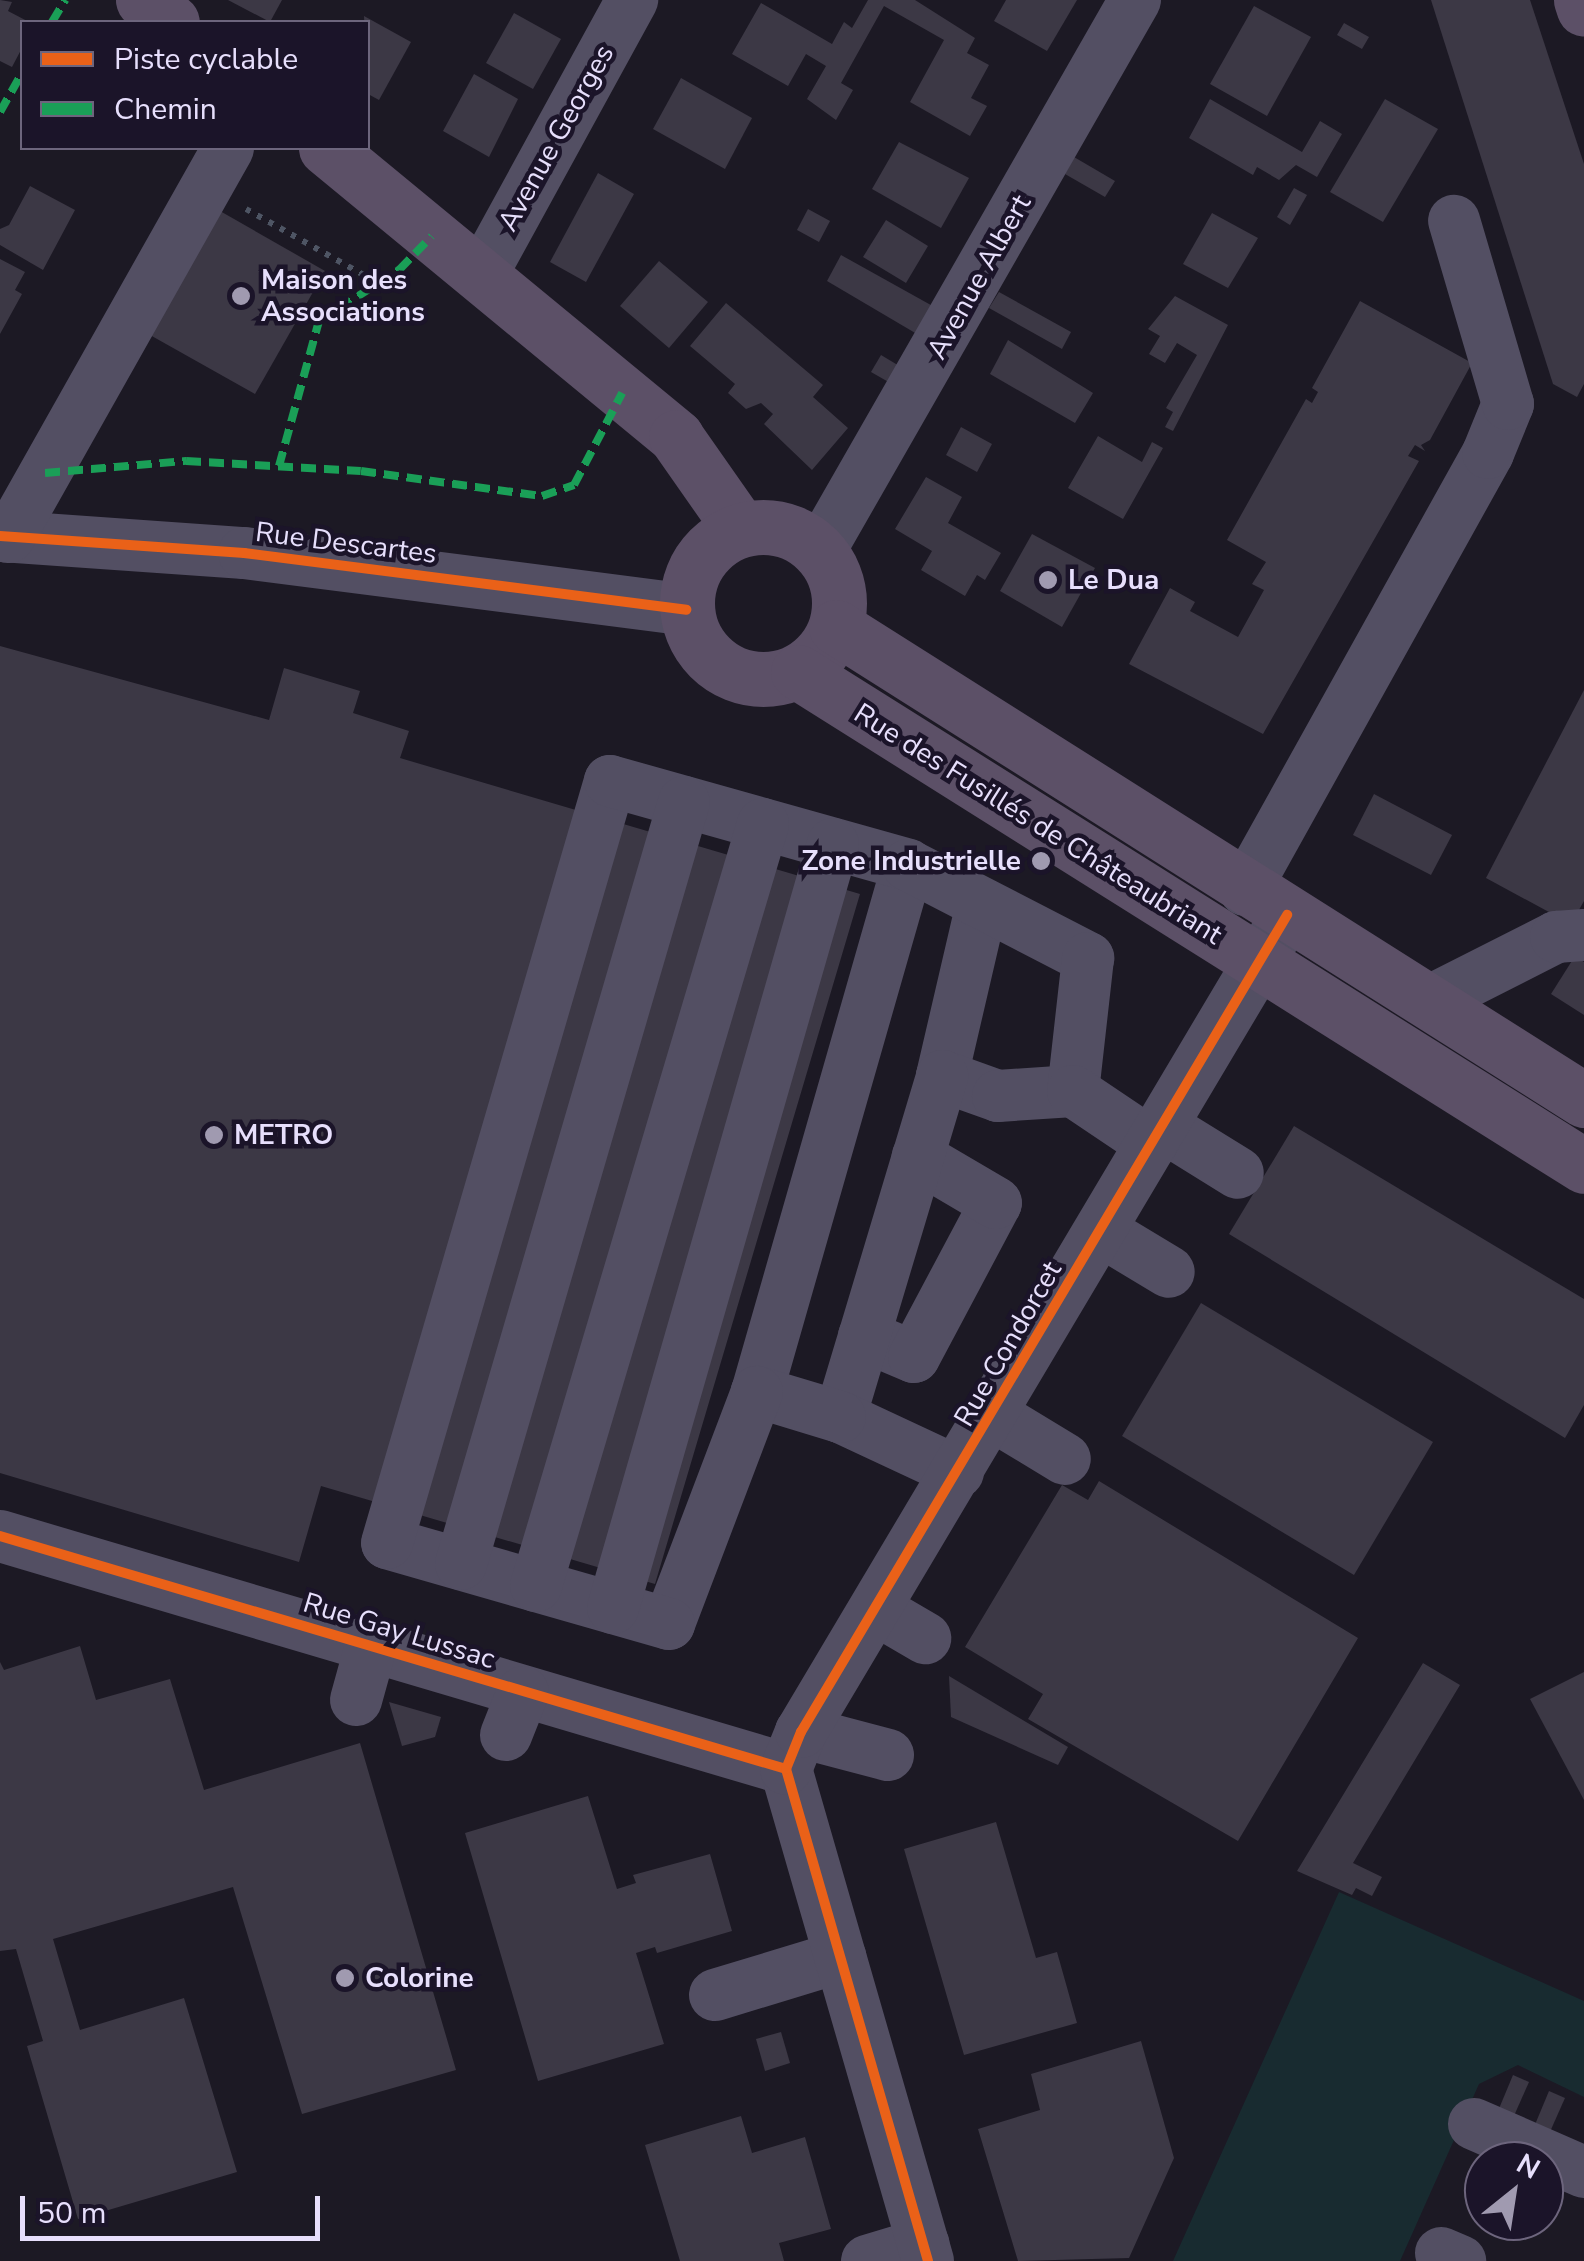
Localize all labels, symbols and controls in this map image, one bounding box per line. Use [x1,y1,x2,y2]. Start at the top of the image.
legend [20,20,370,150]
text: Piste cyclable [114,39,298,80]
street label: Avenue Georges [491,39,621,237]
text: Chemin [114,89,217,130]
street label: Avenue Albert [920,189,1038,365]
place label: Maison des Associations [261,263,425,329]
marker: Maison des Associations [230,285,252,307]
street label: Rue Descartes [254,515,438,571]
place label: Le Dua [1068,563,1159,597]
marker: Le Dua [1037,569,1059,591]
street label: Rue des Fusillés de Châteaubriant [848,696,1228,952]
place label: Zone Industrielle [802,844,1021,878]
marker: Zone Industrielle [1030,850,1052,872]
place label: METRO [234,1118,333,1152]
marker: METRO [203,1124,225,1146]
street label: Rue Condorcet [947,1256,1069,1432]
street label: Rue Gay Lussac [299,1586,499,1676]
place label: Colorine [365,1961,474,1995]
marker: Colorine [334,1967,356,1989]
north arrow [1464,2141,1564,2241]
text: N [1509,2145,1547,2188]
scale bar [25,2176,325,2238]
text: 50 m [37,2193,106,2234]

